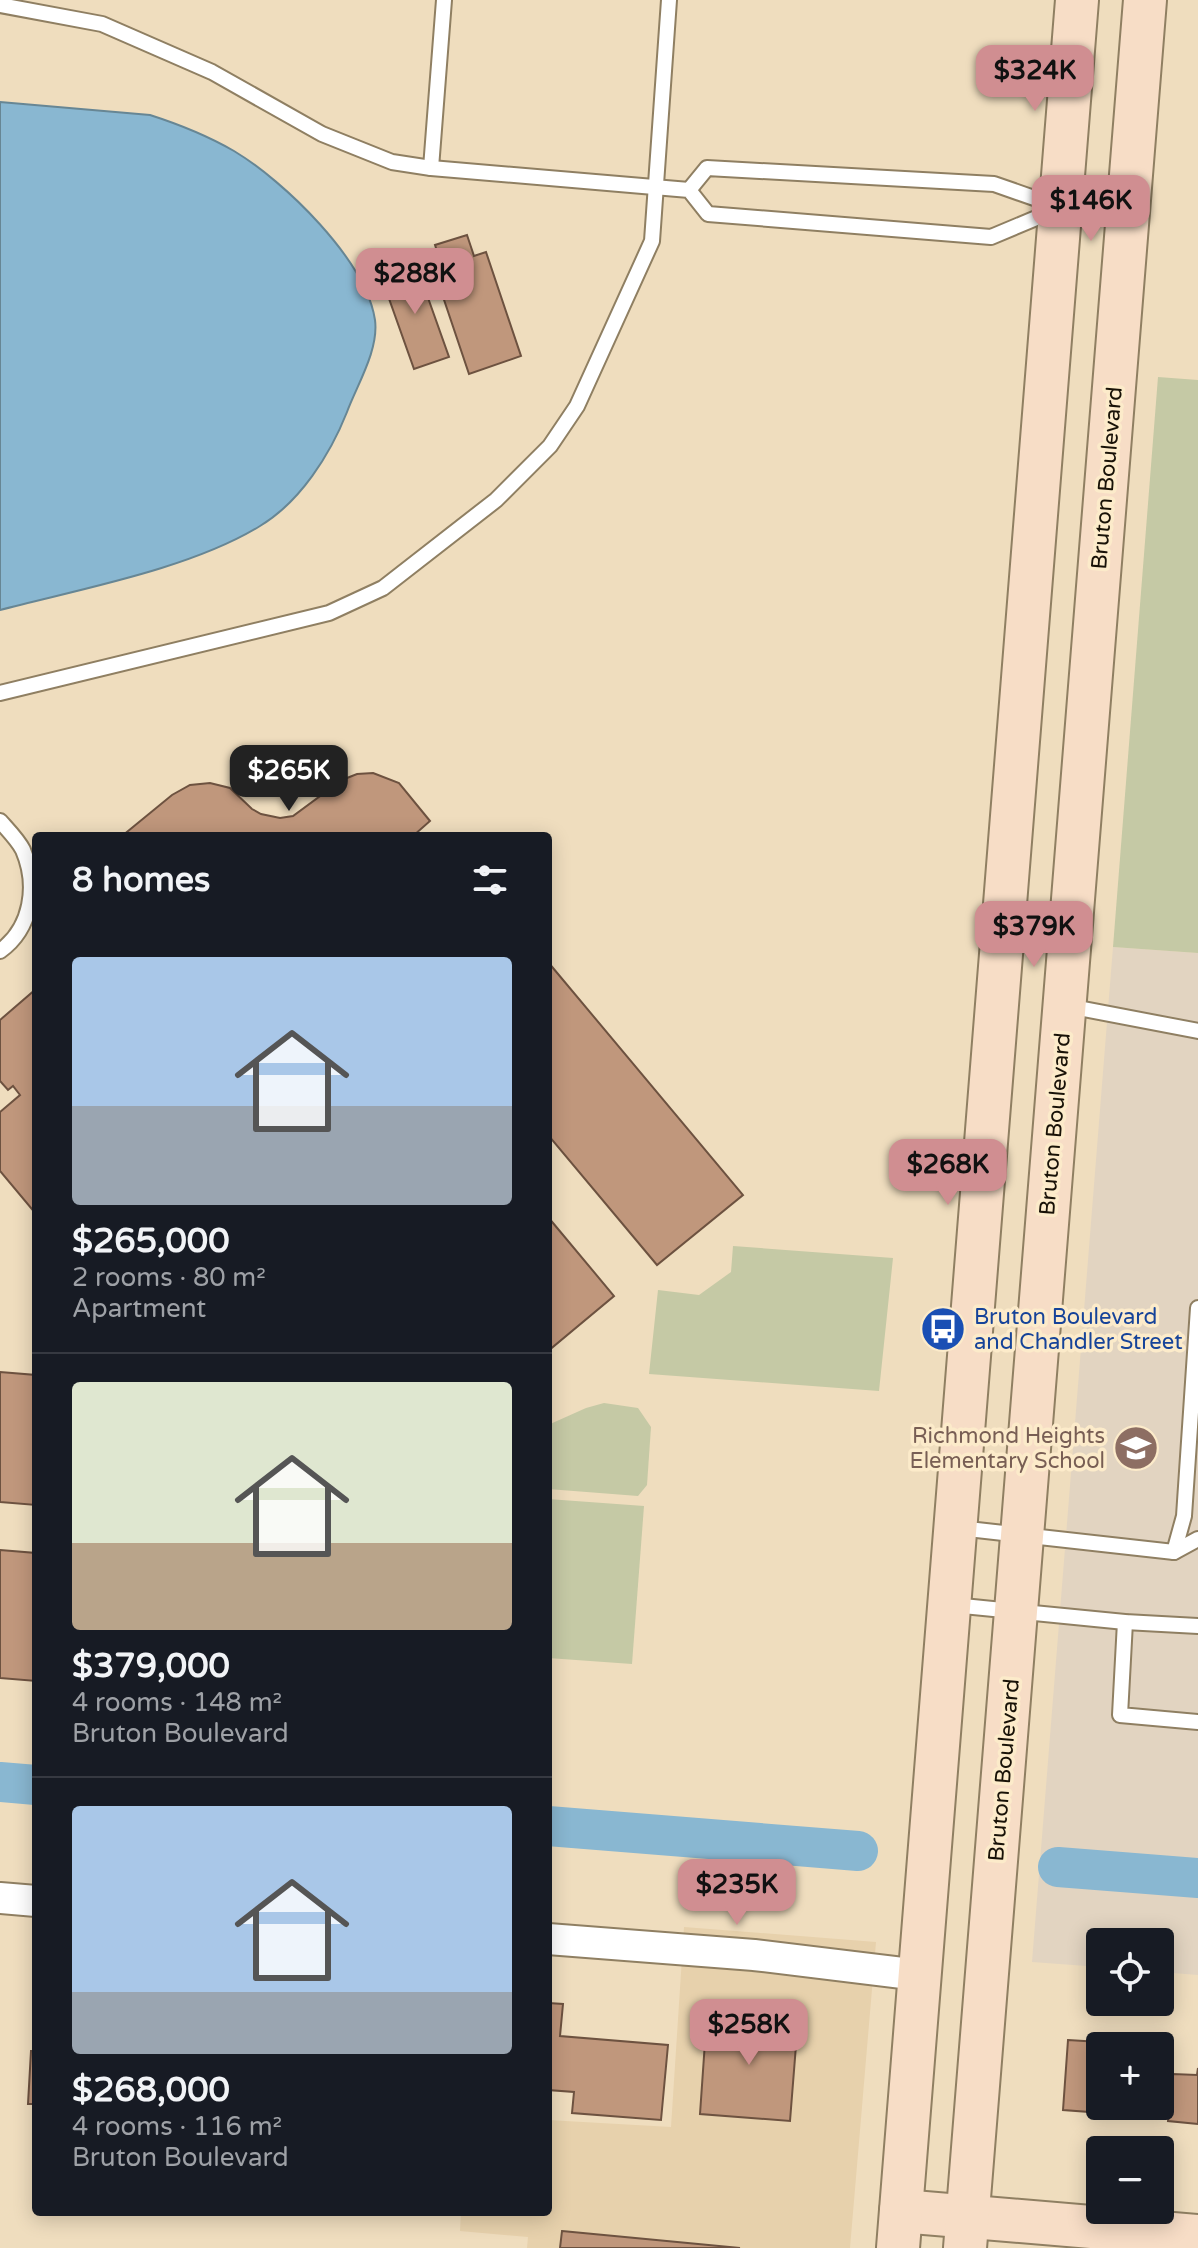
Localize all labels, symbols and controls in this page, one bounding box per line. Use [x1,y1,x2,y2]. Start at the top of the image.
pin: $324K [979,45,1091,113]
text: $324K [994,55,1076,86]
pin: $146K [1035,175,1147,243]
text: $146K [1050,185,1132,216]
pin: $288K [359,248,471,316]
text: $288K [374,258,456,289]
street label: Bruton Boulevard [1086,386,1128,571]
pin: $265K [233,745,345,813]
text: $265K [248,755,330,786]
icon: filters [468,858,512,902]
text: 8 homes [72,860,210,901]
pin: $379K [978,901,1090,969]
text: $379K [993,911,1075,942]
icon: home [220,1009,364,1153]
street label: Bruton Boulevard [1034,1032,1076,1217]
pin: $268K [892,1139,1004,1207]
text: $268K [907,1149,989,1180]
text: $265,000 [72,1221,230,1262]
text: 2 rooms · 80 m² [72,1262,266,1293]
text: Apartment [72,1293,206,1324]
place label: Bruton Boulevard and Chandler Street [974,1304,1183,1355]
bus stop icon: Bruton Boulevard and Chandler Street [919,1305,967,1353]
place label: Richmond Heights Elementary School [910,1423,1105,1474]
school or university icon: Richmond Heights Elementary School [1112,1424,1160,1472]
icon: home [220,1434,364,1578]
text: $379,000 [72,1646,230,1687]
street label: Bruton Boulevard [983,1678,1025,1863]
text: 4 rooms · 148 m² [72,1687,282,1718]
text: Bruton Boulevard [72,1718,289,1749]
icon: home [220,1858,364,2002]
pin: $235K [681,1859,793,1927]
text: $235K [696,1869,778,1900]
map controls [1086,1928,1174,2224]
button: locate [1086,1928,1174,2016]
pin: $258K [693,1999,805,2067]
text: $258K [708,2009,790,2040]
button: + [1086,2032,1174,2120]
text: $268,000 [72,2070,230,2111]
text: 4 rooms · 116 m² [72,2111,282,2142]
button: − [1086,2136,1174,2224]
text: Bruton Boulevard [72,2142,289,2173]

